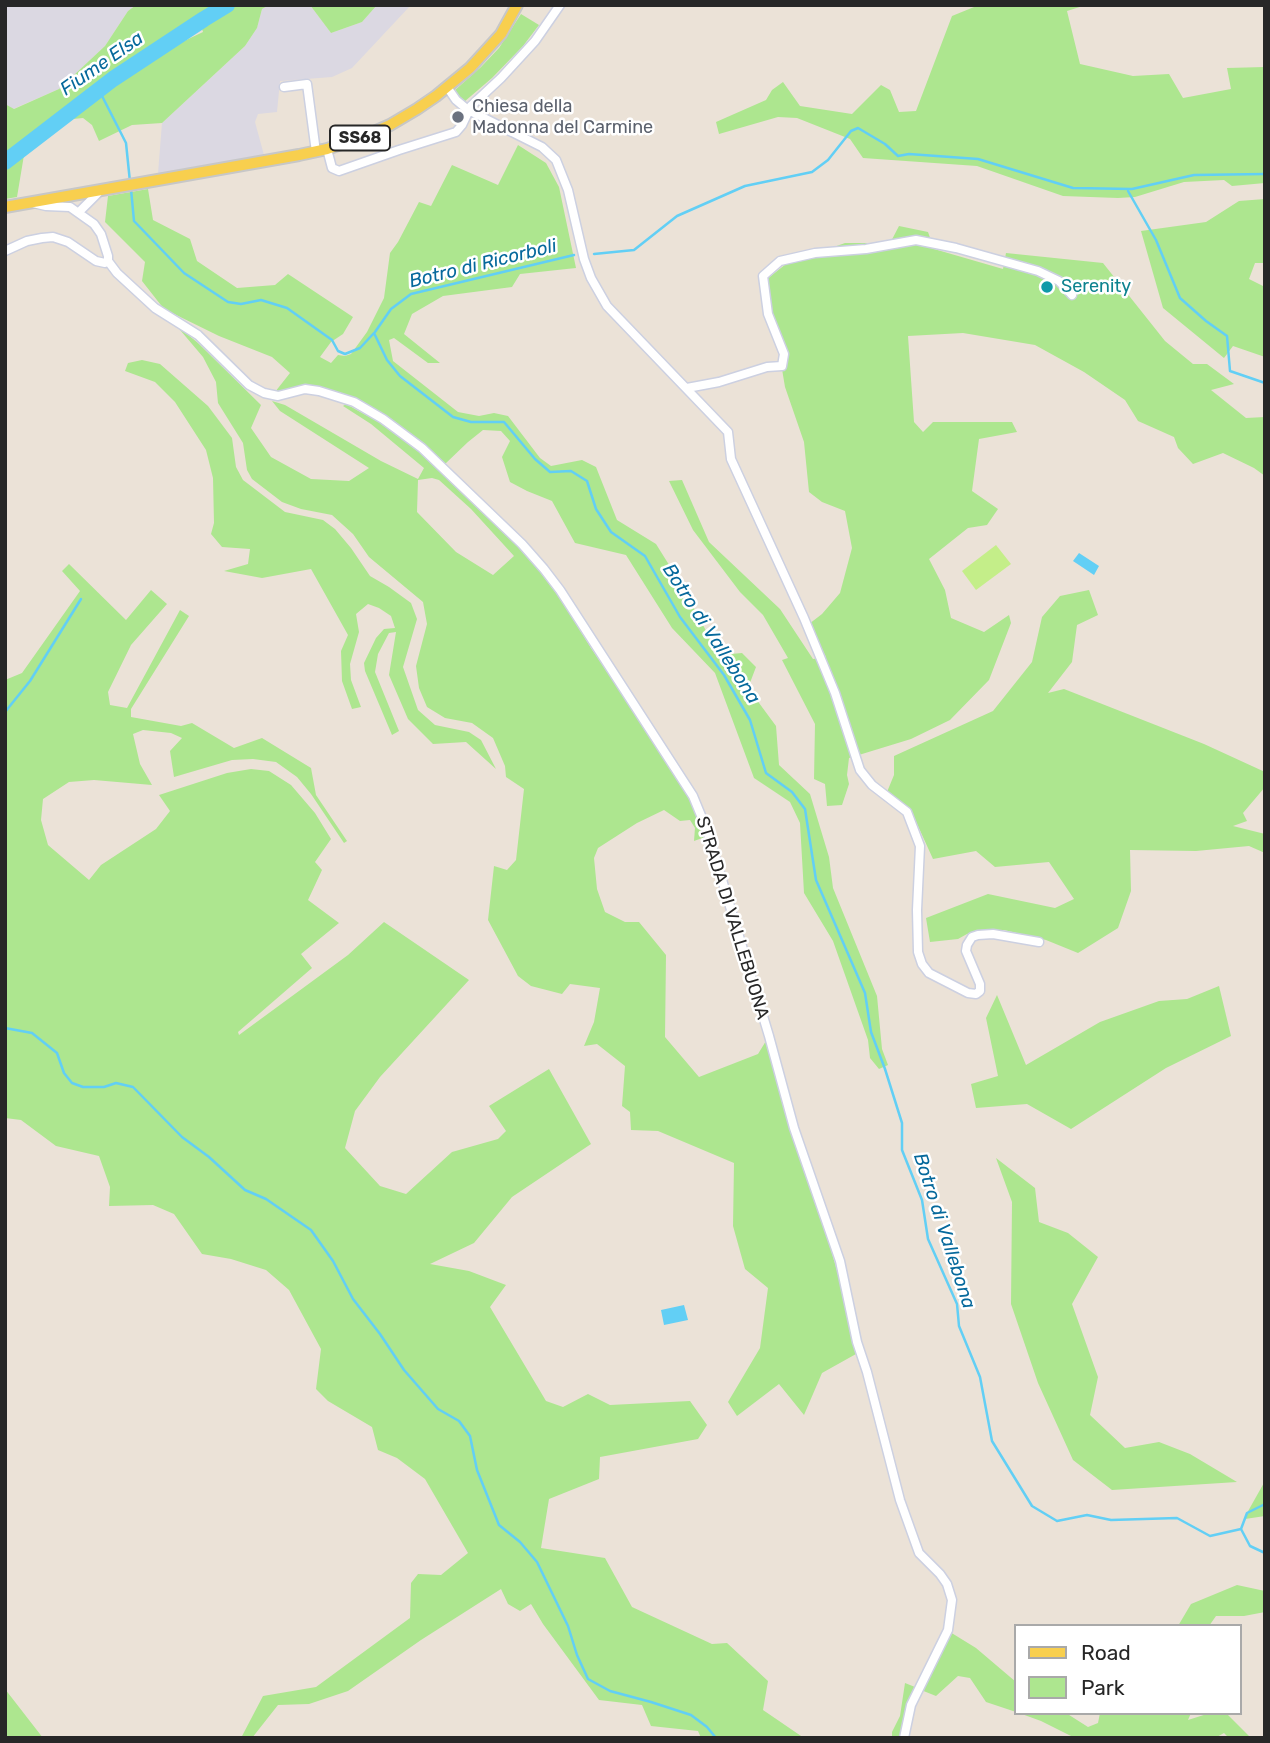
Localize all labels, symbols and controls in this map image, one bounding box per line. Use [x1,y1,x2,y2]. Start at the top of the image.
water label: Fiume Elsa [56,27,148,101]
place label: Chiesa della Madonna del Carmine [472,96,653,138]
marker: Chiesa della Madonna del Carmine [450,109,466,125]
road number: SS68 [330,126,390,150]
water label: Botro di Ricorboli [407,235,559,293]
place label: Serenity [1061,276,1131,298]
marker: Serenity [1039,279,1055,295]
water label: Botro di Vallebona [657,560,765,708]
street label: STRADA DI VALLEBUONA [691,814,773,1022]
water label: Botro di Vallebona [908,1150,980,1312]
legend [1014,1624,1242,1715]
text: Road [1081,1640,1131,1665]
text: Park [1081,1675,1125,1700]

